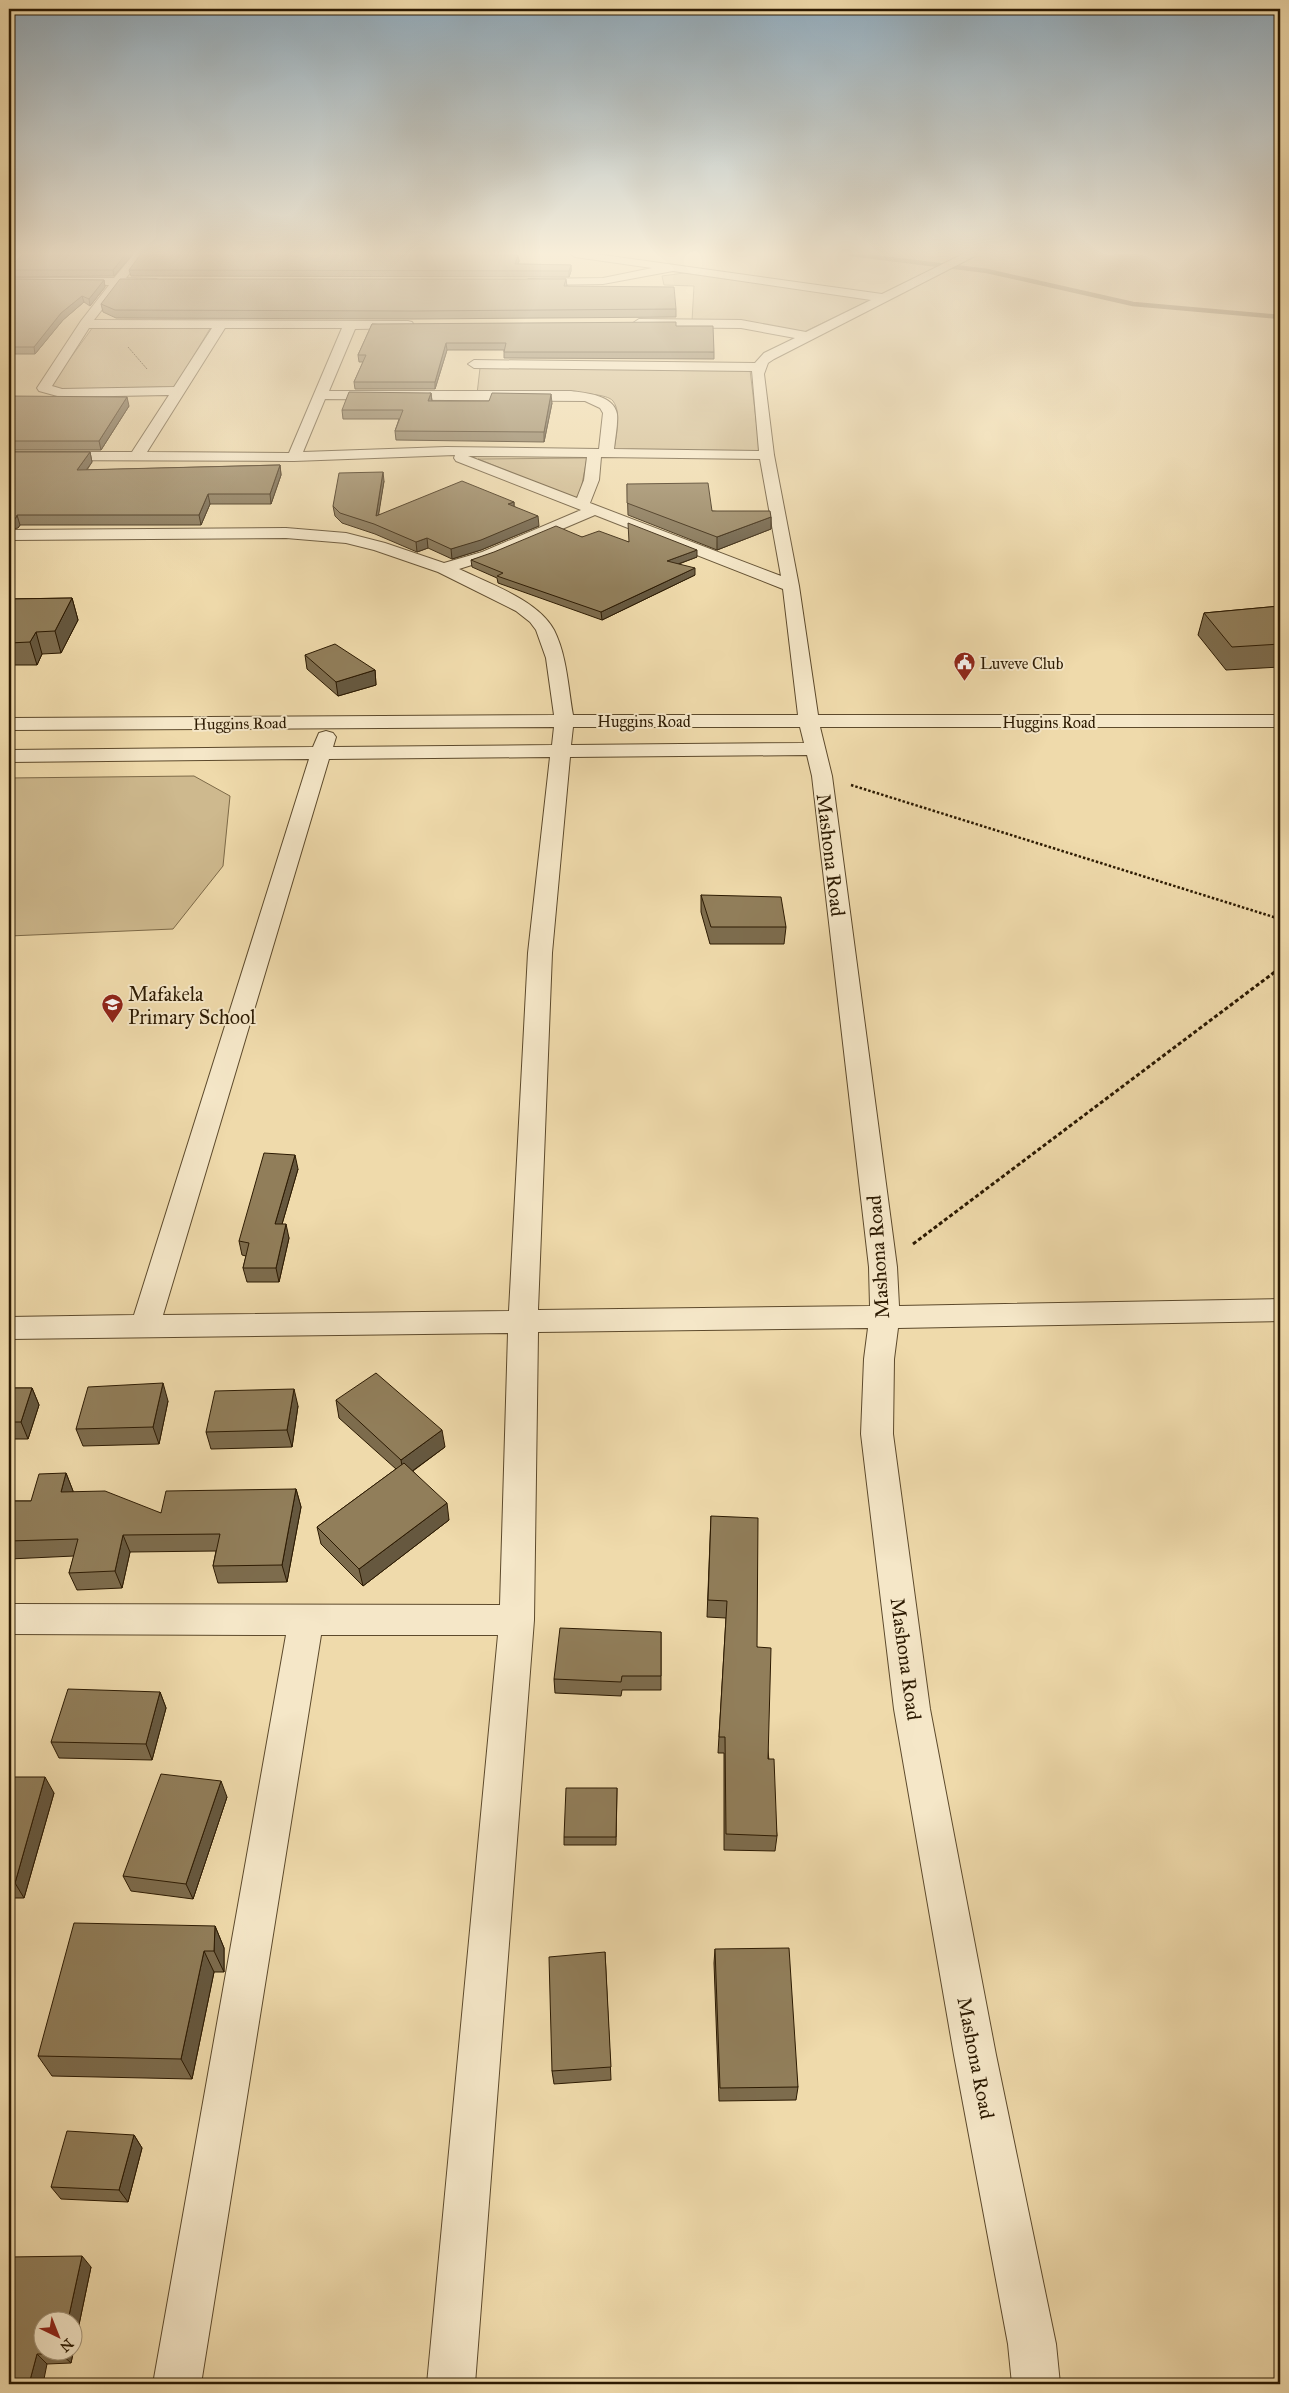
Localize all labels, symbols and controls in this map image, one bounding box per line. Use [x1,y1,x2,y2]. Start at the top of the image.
public building icon: Luveve Club [952,651,976,682]
place label: Luveve Club [980,654,1064,673]
street label: Huggins Road [597,712,691,732]
street label: Huggins Road [193,713,287,735]
street label: Huggins Road [1002,713,1096,733]
street label: Mashona Road [812,792,850,918]
place label: Mafakela Primary School [128,982,256,1029]
school or university icon: Mafakela Primary School [100,993,124,1024]
street label: Mashona Road [862,1194,894,1320]
street label: Mashona Road [886,1596,926,1722]
street label: Mashona Road [952,1995,1000,2121]
north arrow [32,2310,82,2360]
text: N [56,2335,77,2355]

